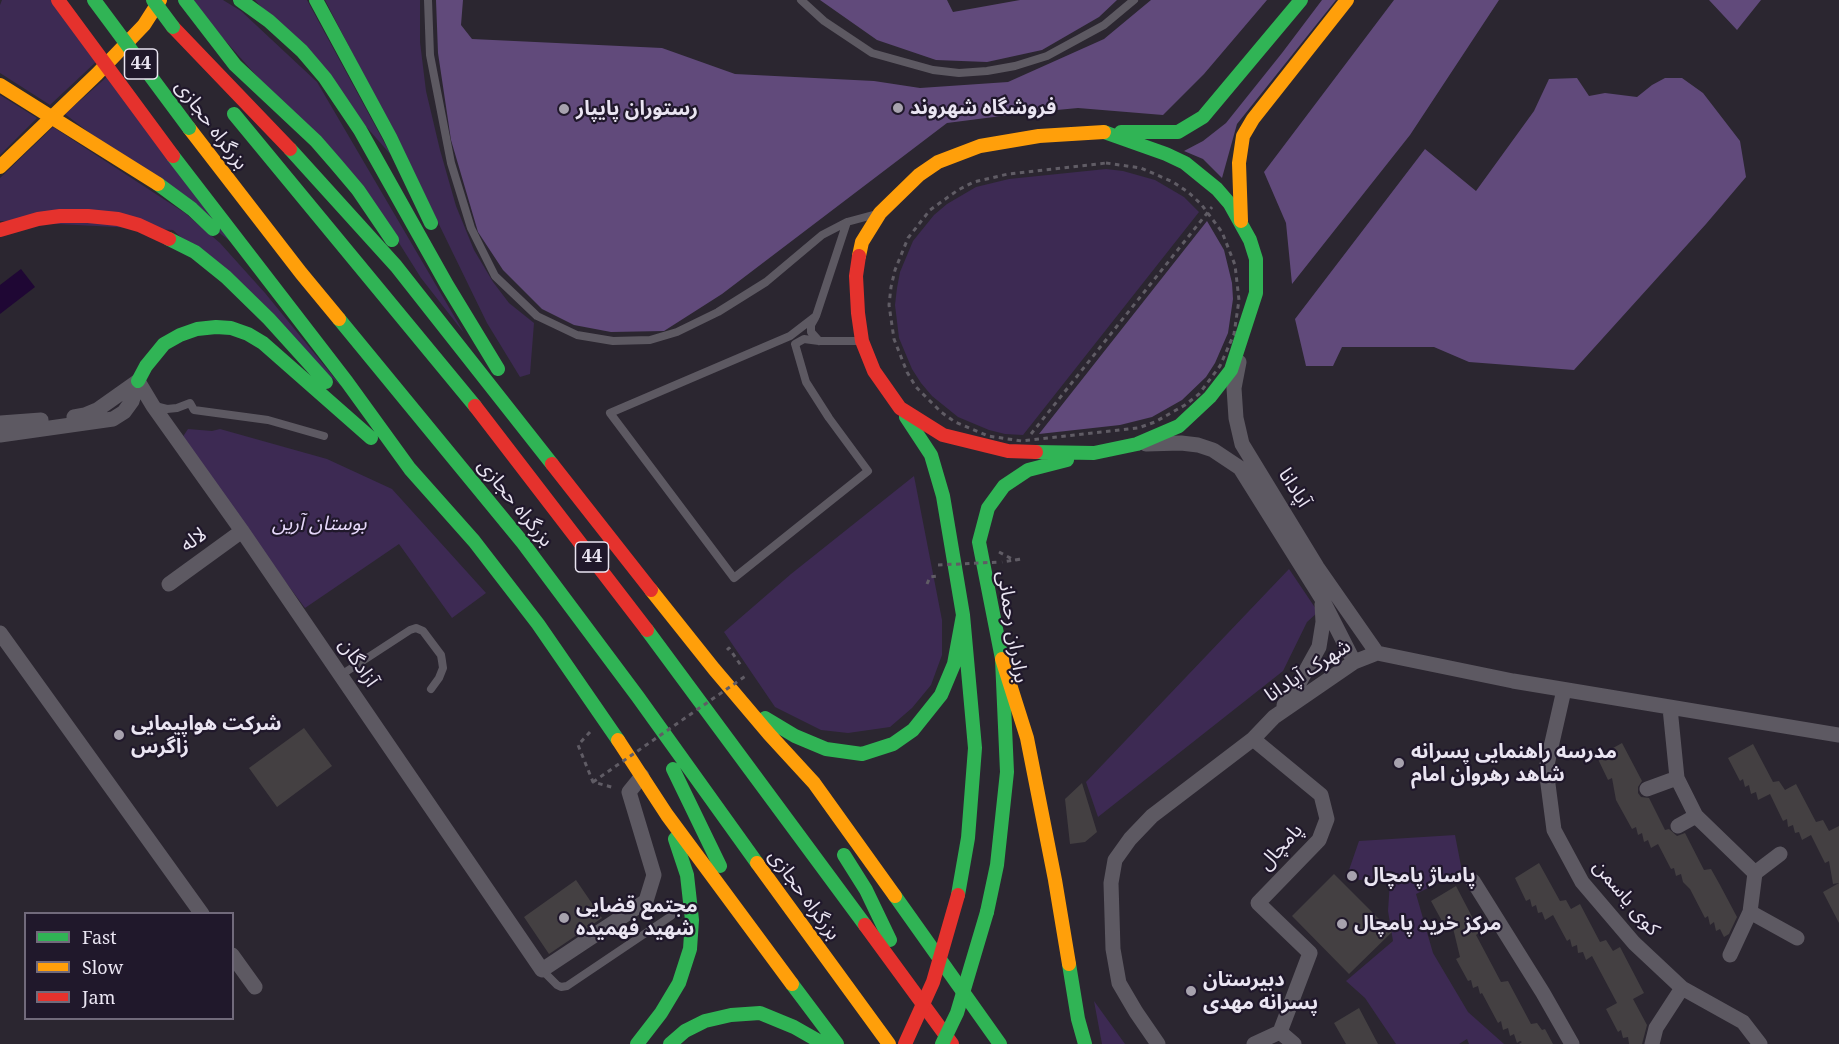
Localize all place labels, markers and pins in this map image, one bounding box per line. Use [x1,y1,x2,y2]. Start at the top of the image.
place label: فروشگاه شهروند [910,96,1056,120]
place label: رستوران پایپار [576,97,698,121]
marker: فروشگاه شهروند [891,101,905,115]
marker: رستوران پایپار [557,102,571,116]
place label: شرکت هواپیمایی زاگرس [131,712,281,759]
marker: شرکت هواپیمایی زاگرس [112,728,126,742]
place label: مدرسه راهنمایی پسرانه شاهد رهروان امام [1411,740,1617,787]
marker: مدرسه راهنمایی پسرانه شاهد رهروان امام [1392,756,1406,770]
place label: پاساژ پامچال [1364,864,1476,888]
marker: پاساژ پامچال [1345,869,1359,883]
place label: مجتمع قضایی شهید فهمیده [576,894,698,941]
marker: مجتمع قضایی شهید فهمیده [557,911,571,925]
place label: مرکز خرید پامچال [1354,912,1501,936]
marker: مرکز خرید پامچال [1335,917,1349,931]
place label: دبیرستان پسرانه مهدی [1203,968,1318,1015]
marker: دبیرستان پسرانه مهدی [1184,984,1198,998]

